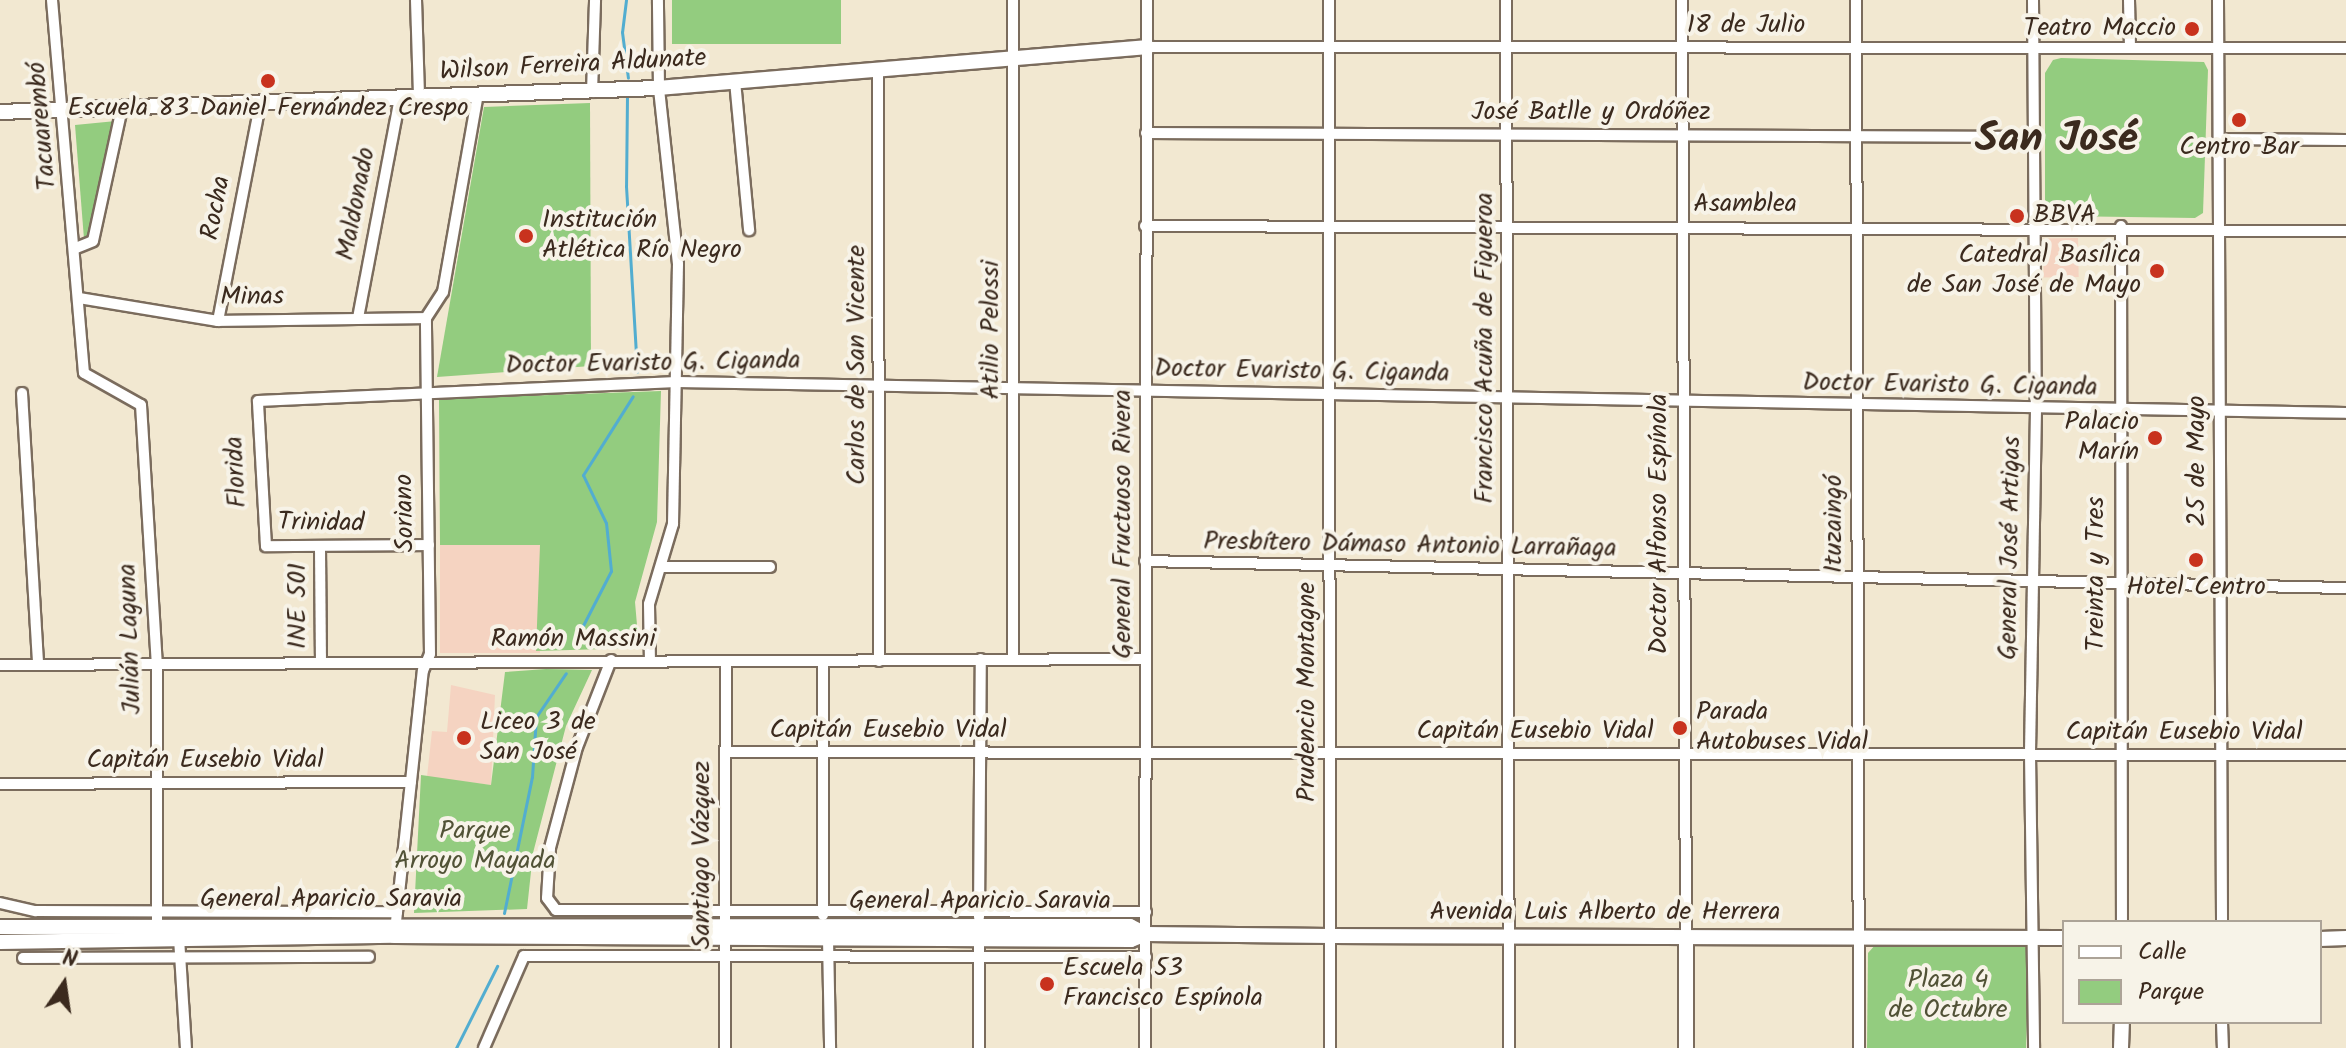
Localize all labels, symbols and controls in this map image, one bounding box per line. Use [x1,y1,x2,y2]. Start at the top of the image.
street label: 18 de Julio [1687,10,1805,42]
place label: Teatro Maccio [2024,13,2176,45]
marker: Teatro Maccio [2183,20,2201,38]
street label: Wilson Ferreira Aldunate [439,43,707,89]
street label: Tacuarembó [22,60,64,192]
marker: Escuela 83 Daniel Fernández Crespo [259,72,277,90]
place label: Escuela 83 Daniel Fernández Crespo [67,93,469,125]
street label: José Batlle y Ordóñez [1471,97,1711,129]
marker: Centro Bar [2230,111,2248,129]
district label: San José [1975,115,2137,165]
place label: Centro Bar [2179,132,2299,164]
street label: Maldonado [331,145,383,263]
street label: Rocha [196,173,238,243]
street label: Asamblea [1693,189,1797,221]
street label: Francisco Acuña de Figueroa [1470,192,1502,504]
place label: BBVA [2033,200,2096,232]
place label: Institución Atlética Río Negro [542,205,742,266]
marker: BBVA [2008,207,2026,225]
marker: Institución Atlética Río Negro [517,227,535,245]
place label: Catedral Basílica de San José de Mayo [1907,240,2141,302]
street label: Carlos de San Vicente [842,245,874,485]
street label: Atilio Pelossi [976,260,1008,400]
marker: Catedral Basílica de San José de Mayo [2148,262,2166,280]
street label: Minas [220,282,284,314]
street label: Doctor Evaristo G. Ciganda [505,346,801,382]
street label: Doctor Evaristo G. Ciganda [1154,354,1450,390]
street label: Doctor Evaristo G. Ciganda [1802,368,2098,404]
street label: General Fructuoso Rivera [1108,389,1140,659]
street label: Doctor Alfonso Espínola [1644,394,1676,654]
street label: 25 de Mayo [2182,395,2214,527]
place label: Palacio Marín [2065,407,2139,468]
marker: Palacio Marín [2146,429,2164,447]
street label: Florida [220,435,254,509]
street label: General José Artigas [1993,436,2029,660]
street label: Soriano [390,474,422,552]
street label: Ituzaingó [1819,475,1851,573]
street label: Treinta y Tres [2081,497,2113,651]
street label: Trinidad [277,508,365,540]
street label: Presbítero Dámaso Antonio Larrañaga [1203,527,1617,565]
marker: Hotel Centro [2187,551,2205,569]
street label: Julián Laguna [113,563,149,715]
street label: INE 501 [283,563,315,649]
place label: Hotel Centro [2126,572,2266,604]
street label: Prudencio Montagne [1292,582,1324,802]
street label: Ramón Massini [490,624,656,656]
place label: Parada Autobuses Vidal [1696,697,1868,758]
place label: Liceo 3 de San José [480,707,596,768]
street label: Capitán Eusebio Vidal [769,715,1007,747]
street label: Capitán Eusebio Vidal [1416,716,1654,748]
street label: Capitán Eusebio Vidal [2065,717,2303,749]
marker: Parada Autobuses Vidal [1671,719,1689,737]
marker: Liceo 3 de San José [455,729,473,747]
street label: Capitán Eusebio Vidal [86,745,324,777]
street label: Santiago Vázquez [687,761,719,949]
park label: Parque Arroyo Mayada [394,816,556,878]
street label: General Aparicio Saravia [200,884,462,916]
street label: General Aparicio Saravia [849,886,1111,918]
street label: Avenida Luis Alberto de Herrera [1430,897,1780,929]
legend [2062,920,2322,1024]
text: Calle [2138,933,2186,972]
text: N [59,942,80,979]
north arrow [24,944,104,1024]
place label: Escuela 53 Francisco Espínola [1063,953,1263,1014]
park label: Plaza 4 de Octubre [1888,965,2008,1026]
text: Parque [2138,973,2204,1012]
marker: Escuela 53 Francisco Espínola [1038,975,1056,993]

